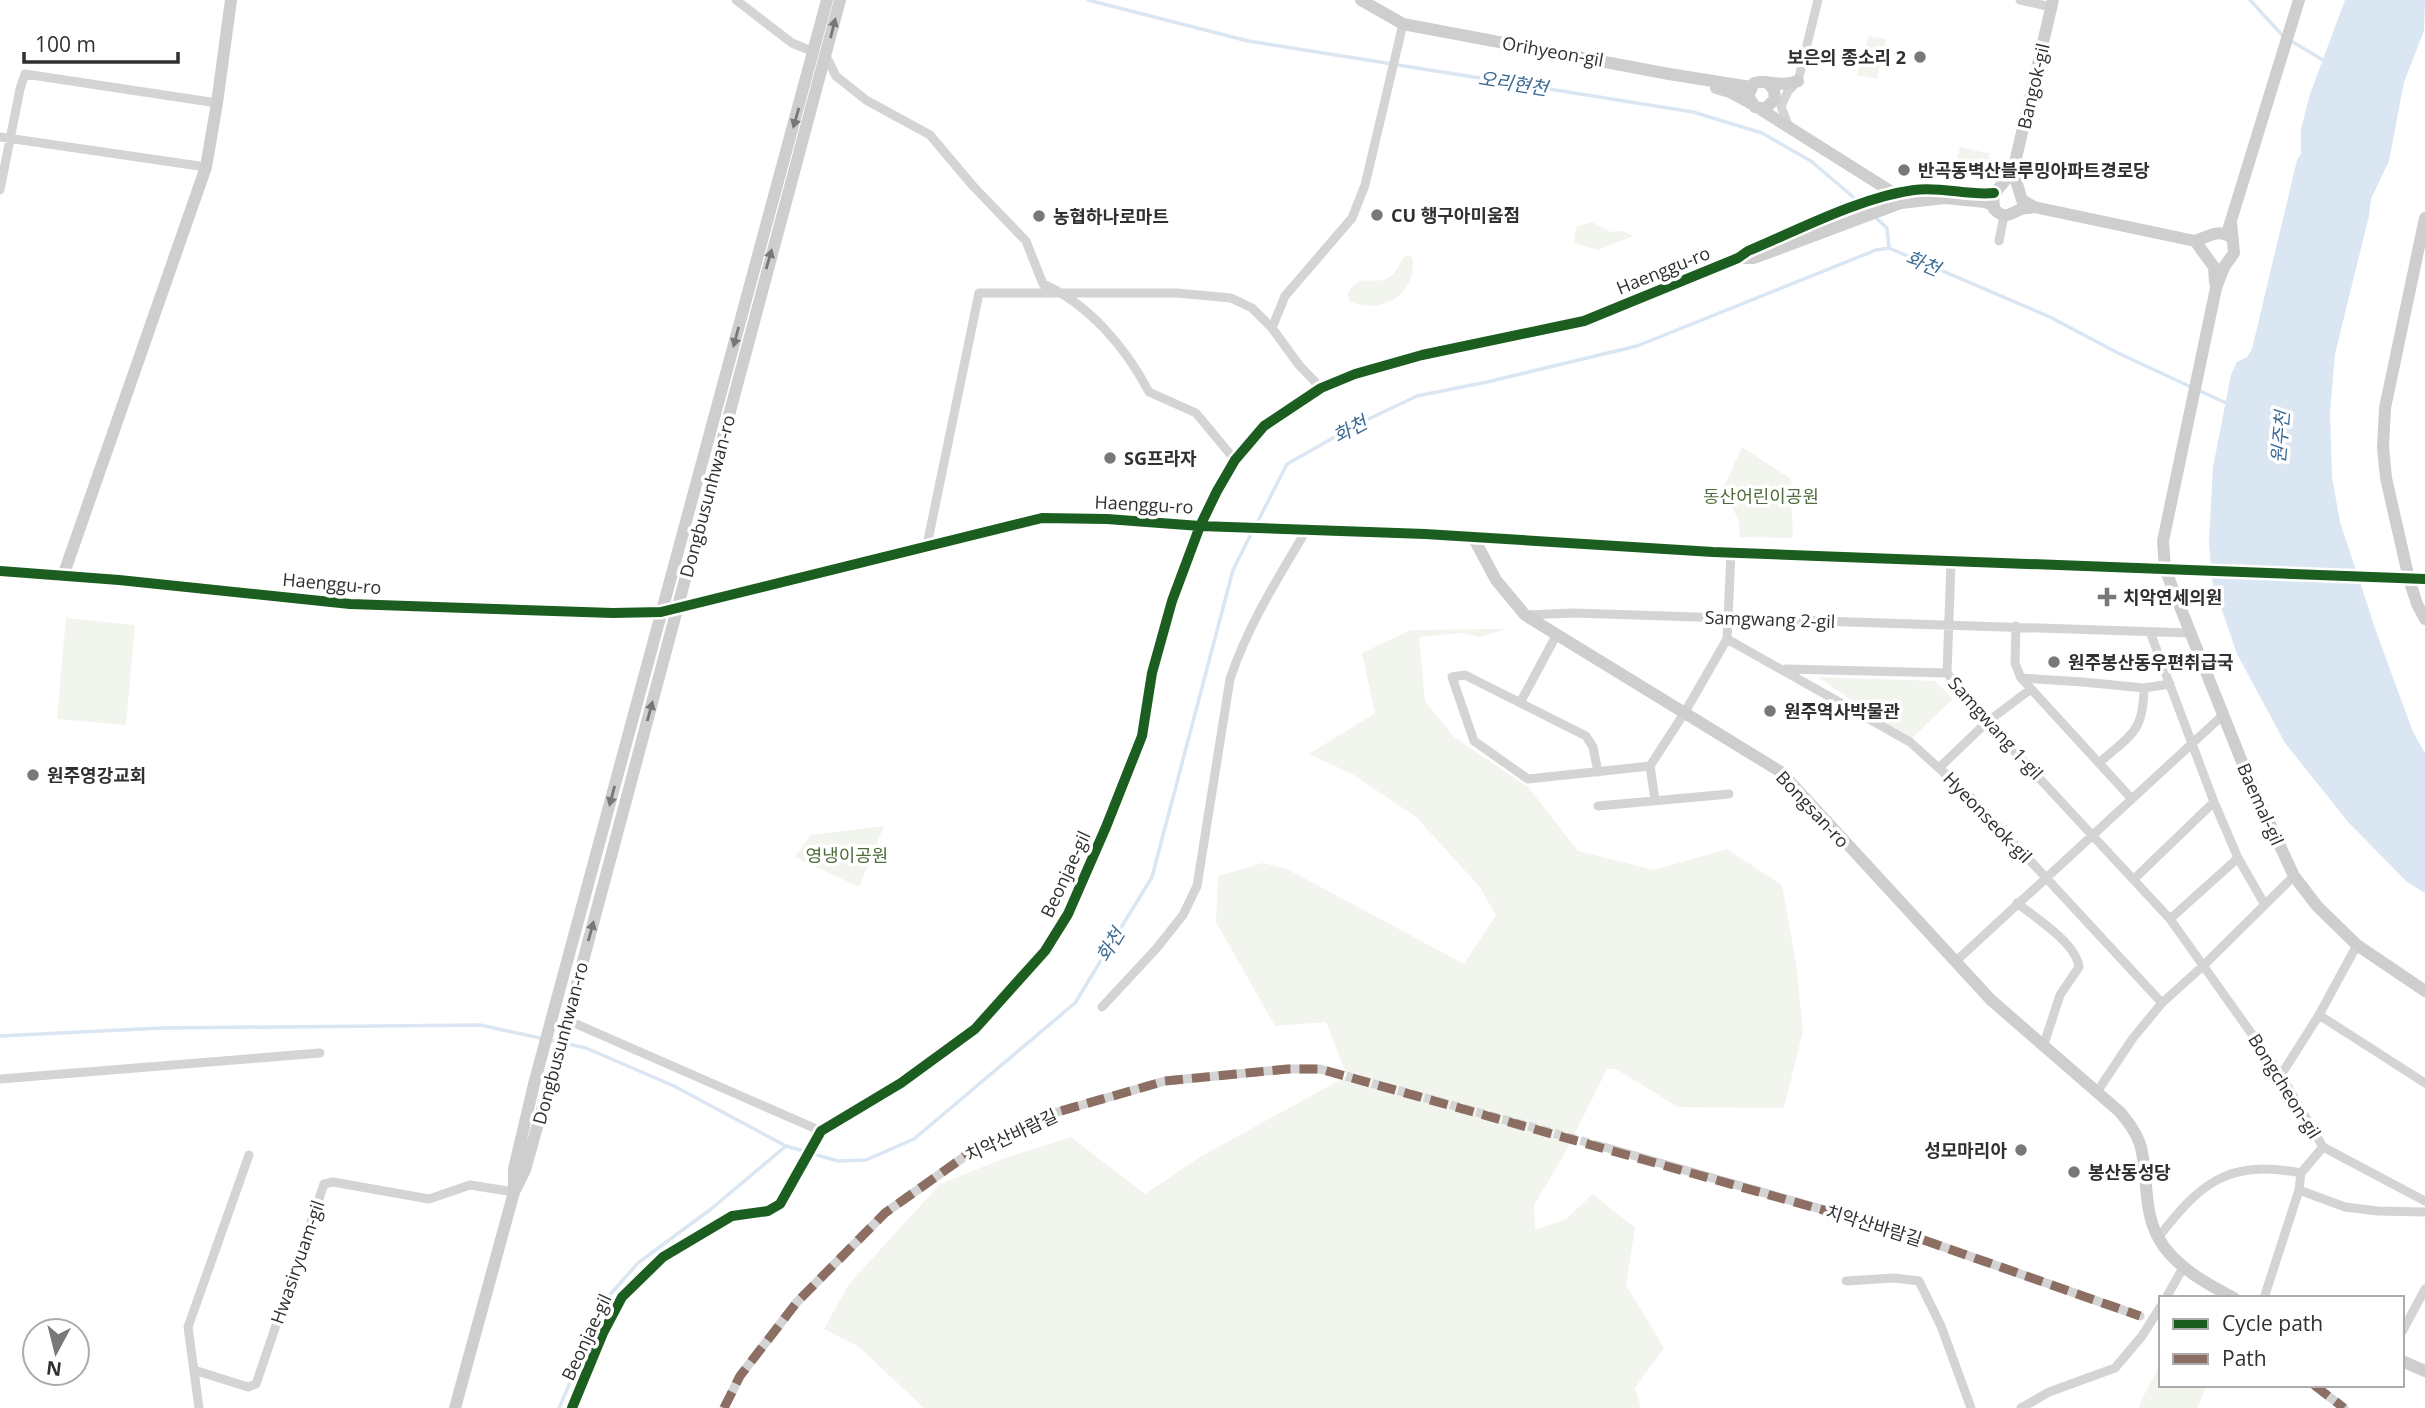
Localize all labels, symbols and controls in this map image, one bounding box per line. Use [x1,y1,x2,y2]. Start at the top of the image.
one-way arrow [828,17,839,39]
scale bar [24,21,178,65]
text: 100 m [35,30,96,58]
street label: Orihyeon-gil [1500,30,1606,72]
street label: Bangok-gil [2011,41,2055,131]
place label: 보은의 종소리 2 [1787,45,1906,69]
marker: 보은의 종소리 2 [1912,49,1928,65]
water label: 오리현천 [1476,65,1551,102]
one-way arrow [790,108,800,129]
place label: 반곡동벽산블루밍아파트경로당 [1918,158,2150,182]
marker: 반곡동벽산블루밍아파트경로당 [1896,162,1912,178]
place label: CU 행구아미움점 [1391,203,1520,227]
place label: 농협하나로마트 [1053,204,1169,228]
marker: CU 행구아미움점 [1369,207,1385,223]
marker: 농협하나로마트 [1031,208,1047,224]
street label: Haenggu-ro [1613,240,1713,300]
water label: 화천 [1902,244,1946,282]
one-way arrow [765,248,775,269]
one-way arrow [730,326,741,348]
water label: 원주천 [2265,408,2295,464]
water label: 화천 [1328,409,1373,449]
street label: Dongbusunhwan-ro [674,412,740,580]
place label: SG프라자 [1124,446,1197,470]
marker: SG프라자 [1102,450,1118,466]
park label: 동산어린이공원 [1703,484,1819,508]
street label: Haenggu-ro [1094,489,1194,519]
street label: Haenggu-ro [282,567,382,599]
place label: 치악연세의원 [2123,585,2222,609]
marker: 치악연세의원 [2097,587,2117,607]
street label: Samgwang 2-gil [1704,605,1836,633]
place label: 원주봉산동우편취급국 [2068,650,2234,674]
marker: 원주봉산동우편취급국 [2046,654,2062,670]
street label: Samgwang 1-gil [1943,671,2049,785]
place label: 원주역사박물관 [1784,699,1900,723]
one-way arrow [645,700,656,722]
marker: 원주역사박물관 [1762,703,1778,719]
street label: Baemal-gil [2232,759,2290,849]
place label: 원주영강교회 [47,763,146,787]
street label: Bongsan-ro [1771,765,1855,853]
street label: Hyeonseok-gil [1938,766,2038,868]
marker: 원주영강교회 [25,767,41,783]
one-way arrow [606,785,617,807]
street label: Beonjae-gil [1034,827,1096,921]
park label: 영냉이공원 [806,843,888,867]
one-way arrow [586,920,597,942]
water label: 화천 [1090,922,1131,967]
street label: Dongbusunhwan-ro [527,959,593,1127]
street label: Bongcheon-gil [2243,1029,2327,1143]
street label: 치악산바람길 [961,1103,1061,1167]
place label: 성모마리아 [1924,1138,2007,1162]
marker: 성모마리아 [2013,1142,2029,1158]
place label: 봉산동성당 [2088,1160,2171,1184]
marker: 봉산동성당 [2066,1164,2082,1180]
street label: Hwasiryuam-gil [265,1197,329,1327]
street label: 치악산바람길 [1823,1199,1925,1251]
street label: Beonjae-gil [555,1290,617,1384]
legend [2159,1296,2404,1387]
text: Cycle path [2222,1309,2323,1337]
north arrow [21,1317,91,1387]
text: Path [2222,1344,2267,1372]
text: N [45,1355,63,1383]

